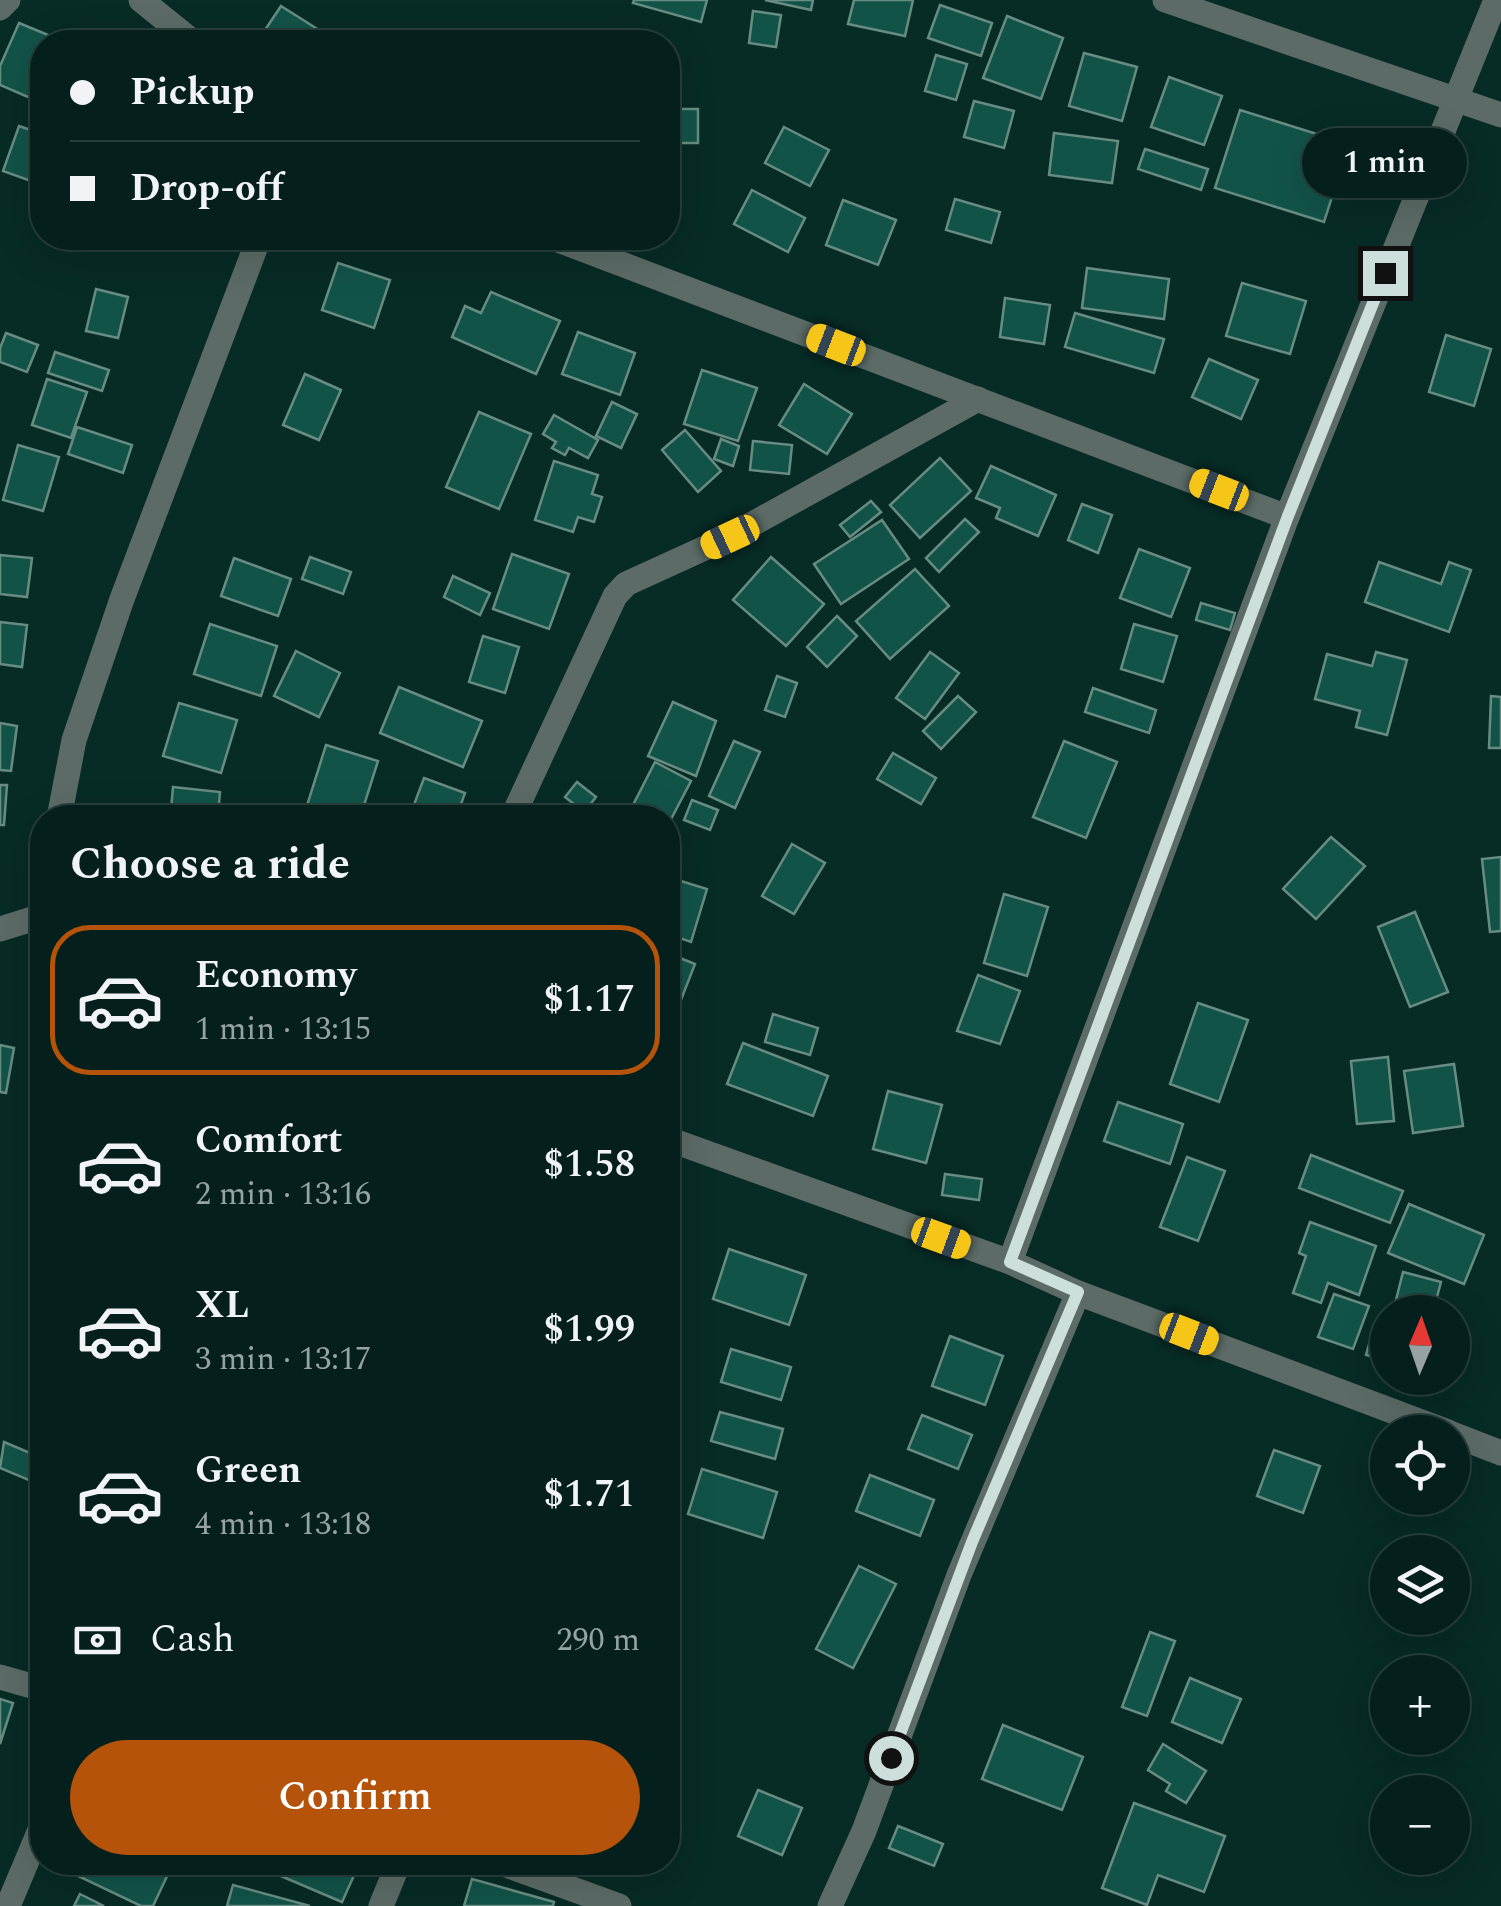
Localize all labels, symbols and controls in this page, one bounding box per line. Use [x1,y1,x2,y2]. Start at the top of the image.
text: Pickup [130,64,254,122]
callout: 1 min [1302,128,1468,198]
text: 1 min [1343,138,1426,187]
text: Drop-off [130,160,284,218]
route end [1363,251,1408,296]
car [803,320,869,370]
car [1186,465,1252,515]
car [696,511,764,563]
text: Choose a ride [70,830,350,899]
text: Economy [195,947,356,1005]
icon: car [75,955,165,1045]
text: $1.17 [544,971,635,1029]
text: 1 min · 13:15 [195,1005,371,1054]
text: Comfort [195,1112,342,1170]
icon: car [75,1120,165,1210]
text: $1.58 [544,1136,635,1194]
text: 2 min · 13:16 [195,1170,371,1219]
car [908,1214,974,1262]
text: XL [195,1277,249,1335]
icon: car [75,1285,165,1375]
north arrow [1370,1295,1470,1395]
map controls [1370,1295,1470,1875]
text: $1.99 [544,1301,635,1359]
car [1156,1309,1222,1359]
text: 3 min · 13:17 [195,1335,371,1384]
button: locate [1370,1415,1470,1515]
text: Green [195,1442,302,1500]
icon: car [75,1450,165,1540]
text: $1.71 [544,1466,635,1524]
text: 4 min · 13:18 [195,1500,371,1549]
button: layers [1370,1535,1470,1635]
text: Cash [150,1611,235,1669]
icon: cash [70,1613,125,1668]
text: 290 m [556,1616,640,1665]
button: + [1370,1655,1470,1755]
route start [869,1736,914,1781]
button: Confirm [70,1740,640,1855]
button: − [1370,1775,1470,1875]

